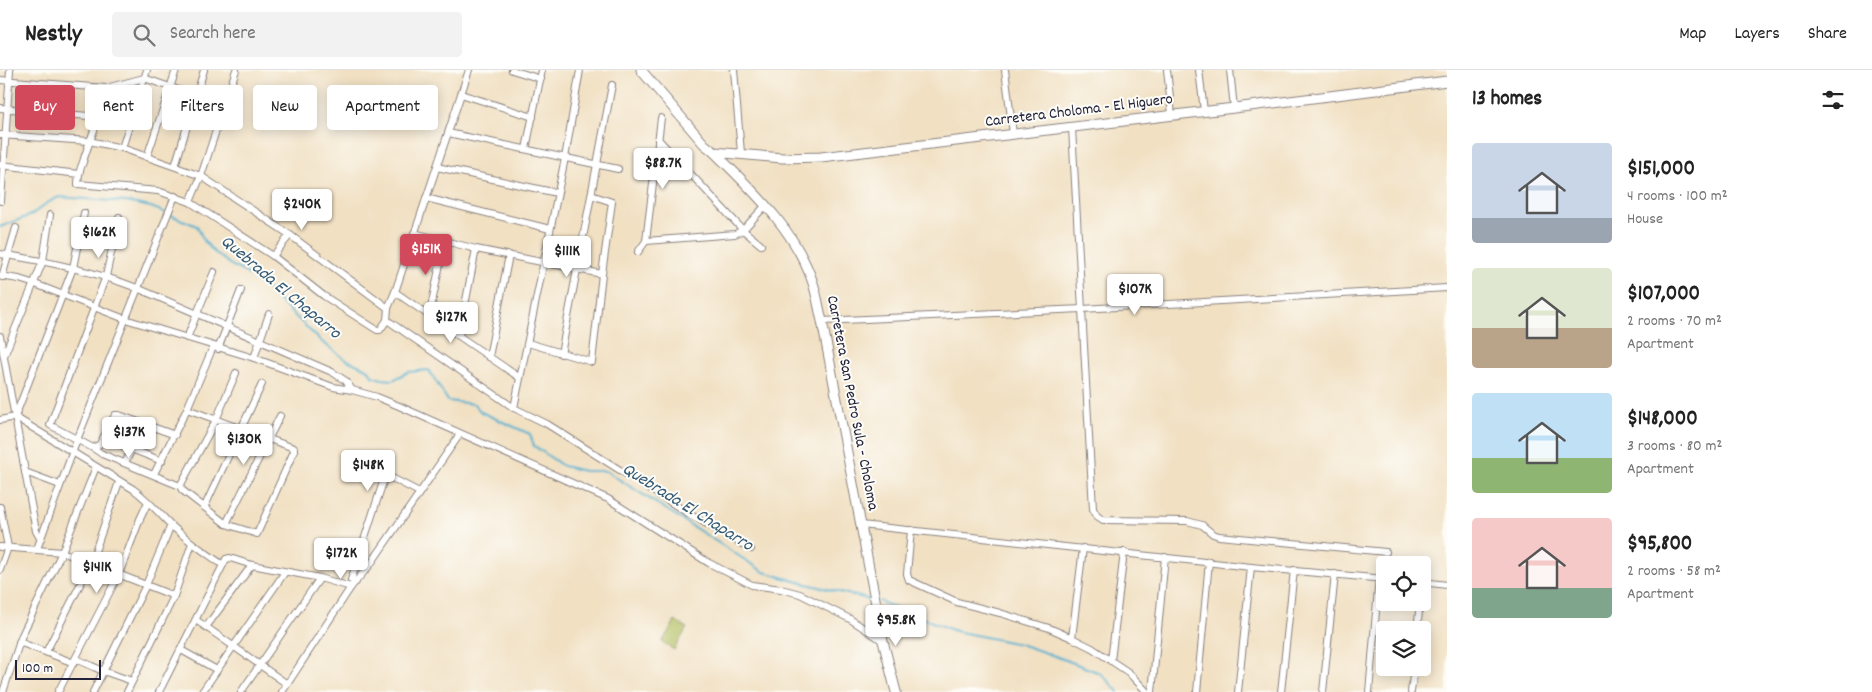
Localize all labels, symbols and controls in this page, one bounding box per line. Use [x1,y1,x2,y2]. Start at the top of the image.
search box [112,12,462,57]
text: Nestly [25,18,82,52]
icon: search [130,21,158,49]
text: Search here [170,21,256,48]
text: Map [1679,22,1706,47]
text: Layers [1734,22,1780,47]
text: Share [1808,22,1847,47]
chip: Buy [15,85,75,130]
chip: Rent [85,85,152,130]
chip: Filters [162,85,243,130]
chip: New [253,85,317,130]
chip: Apartment [327,85,438,130]
text: 13 homes [1472,85,1542,115]
icon: filters [1819,86,1847,114]
street label: Carretera Choloma - El Higuero [984,88,1174,134]
pin: $88.7K [622,148,704,190]
text: $88.7K [644,152,682,175]
text: $151,000 [1627,155,1695,185]
icon: home [1512,163,1572,223]
text: 4 rooms · 100 m² [1627,185,1728,208]
pin: $240K [267,189,337,231]
text: $240K [283,193,321,216]
text: House [1627,208,1663,231]
pin: $162K [64,216,134,259]
text: $162K [82,221,116,244]
water label: Quebrada El Chaparro [214,230,346,347]
pin: $151K [391,234,461,276]
pin: $111K [532,236,602,278]
text: $151K [411,238,441,261]
text: $111K [554,240,580,263]
pin: $107K [1100,274,1170,316]
text: $107K [1118,278,1152,301]
text: $107,000 [1627,280,1700,310]
icon: home [1512,288,1572,348]
street label: Carretera San Pedro Sula - Choloma [820,294,884,513]
pin: $127K [416,302,486,344]
text: $127K [435,306,467,329]
text: 2 rooms · 70 m² [1627,310,1722,333]
text: Apartment [1627,333,1694,356]
text: $148,000 [1627,405,1698,435]
icon: home [1512,413,1572,473]
pin: $137K [94,416,164,459]
text: $137K [113,421,145,444]
pin: $130K [209,424,279,466]
text: $130K [227,428,261,451]
text: 3 rooms · 80 m² [1627,435,1722,458]
pin: $148K [333,450,403,492]
text: $148K [352,454,384,477]
water label: Quebrada El Chaparro [617,458,758,559]
text: Apartment [1627,458,1694,481]
text: $95,800 [1627,530,1692,560]
pin: $172K [306,538,376,580]
icon: home [1512,538,1572,598]
text: $172K [325,542,357,565]
pin: $141K [62,552,132,594]
text: $141K [82,556,112,579]
map controls [1376,556,1431,676]
button: locate [1376,556,1431,611]
text: 2 rooms · 58 m² [1627,560,1721,583]
text: Apartment [1627,583,1694,606]
pin: $95.8K [855,604,937,647]
text: $95.8K [876,609,916,632]
button: layers [1376,621,1431,676]
scale bar [15,657,101,680]
text: 100 m [22,659,53,679]

